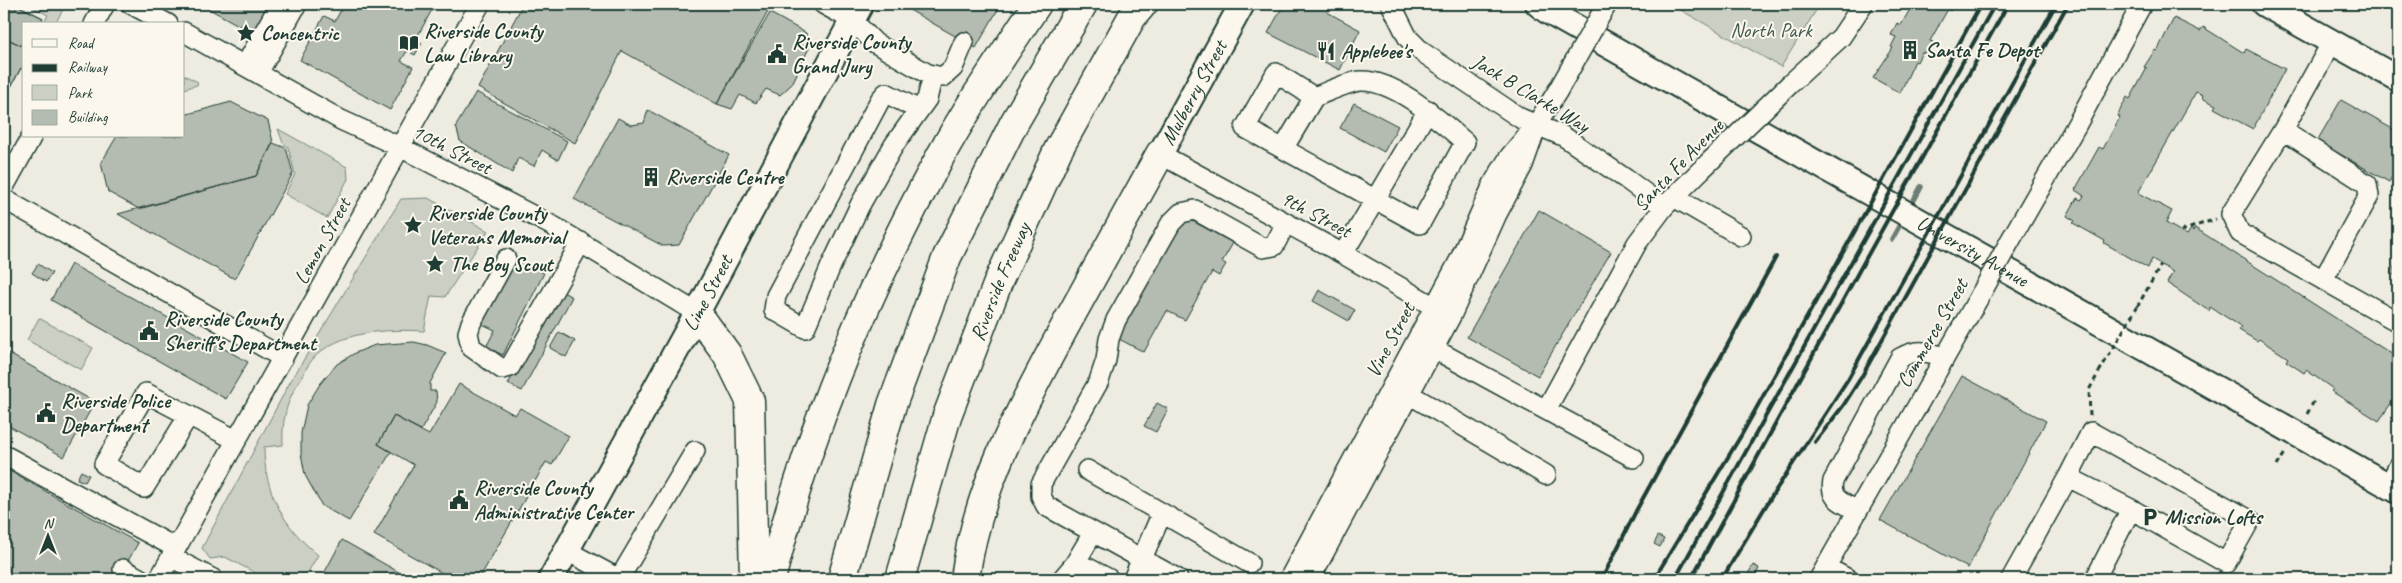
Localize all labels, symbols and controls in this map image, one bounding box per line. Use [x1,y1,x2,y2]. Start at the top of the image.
park label: North Park [1730,17,1813,43]
place label: Riverside County Law Library [424,18,544,69]
place label: Concentric [261,20,340,46]
legend [22,22,185,138]
place icon: Concentric [235,22,257,44]
place label: Riverside County Grand Jury [792,29,912,80]
library icon: Riverside County Law Library [398,32,420,54]
text: Road [68,34,95,53]
street label: Mulberry Street [1155,34,1234,149]
place label: Santa Fe Depot [1925,37,2042,63]
place label: Applebee's [1341,38,1414,64]
building icon: Santa Fe Depot [1899,39,1921,61]
restaurant icon: Applebee's [1315,40,1337,62]
public building icon: Riverside County Grand Jury [766,43,788,65]
street label: Jack B Clarke Way [1467,47,1596,139]
text: Railway [68,58,109,77]
text: Park [68,84,93,103]
text: Building [68,108,108,127]
street label: Santa Fe Avenue [1627,112,1730,217]
street label: 10th Street [408,118,498,181]
place label: Riverside Centre [666,164,785,190]
building icon: Riverside Centre [640,166,662,188]
street label: 9th Street [1276,185,1358,244]
street label: Lemon Street [288,191,357,289]
place label: Riverside County Veterans Memorial [428,200,569,250]
street label: University Avenue [1912,209,2034,293]
place icon: Riverside County Veterans Memorial [402,214,424,236]
street label: Riverside Freeway [964,217,1037,344]
street label: Lime Street [677,249,739,335]
place label: The Boy Scout [450,251,555,278]
place icon: The Boy Scout [424,253,446,275]
street label: Commerce Street [1890,272,1975,392]
street label: Vine Street [1360,296,1421,382]
place label: Riverside County Sheriff's Department [164,306,318,356]
public building icon: Riverside County Sheriff's Department [138,320,160,342]
place label: Riverside Police Department [61,388,172,438]
public building icon: Riverside Police Department [35,402,57,424]
place label: Riverside County Administrative Center [474,475,635,525]
public building icon: Riverside County Administrative Center [448,489,470,511]
place label: Mission Lofts [2165,504,2265,530]
parking icon: Mission Lofts [2139,506,2161,528]
north arrow [22,510,72,560]
text: N [44,515,55,532]

